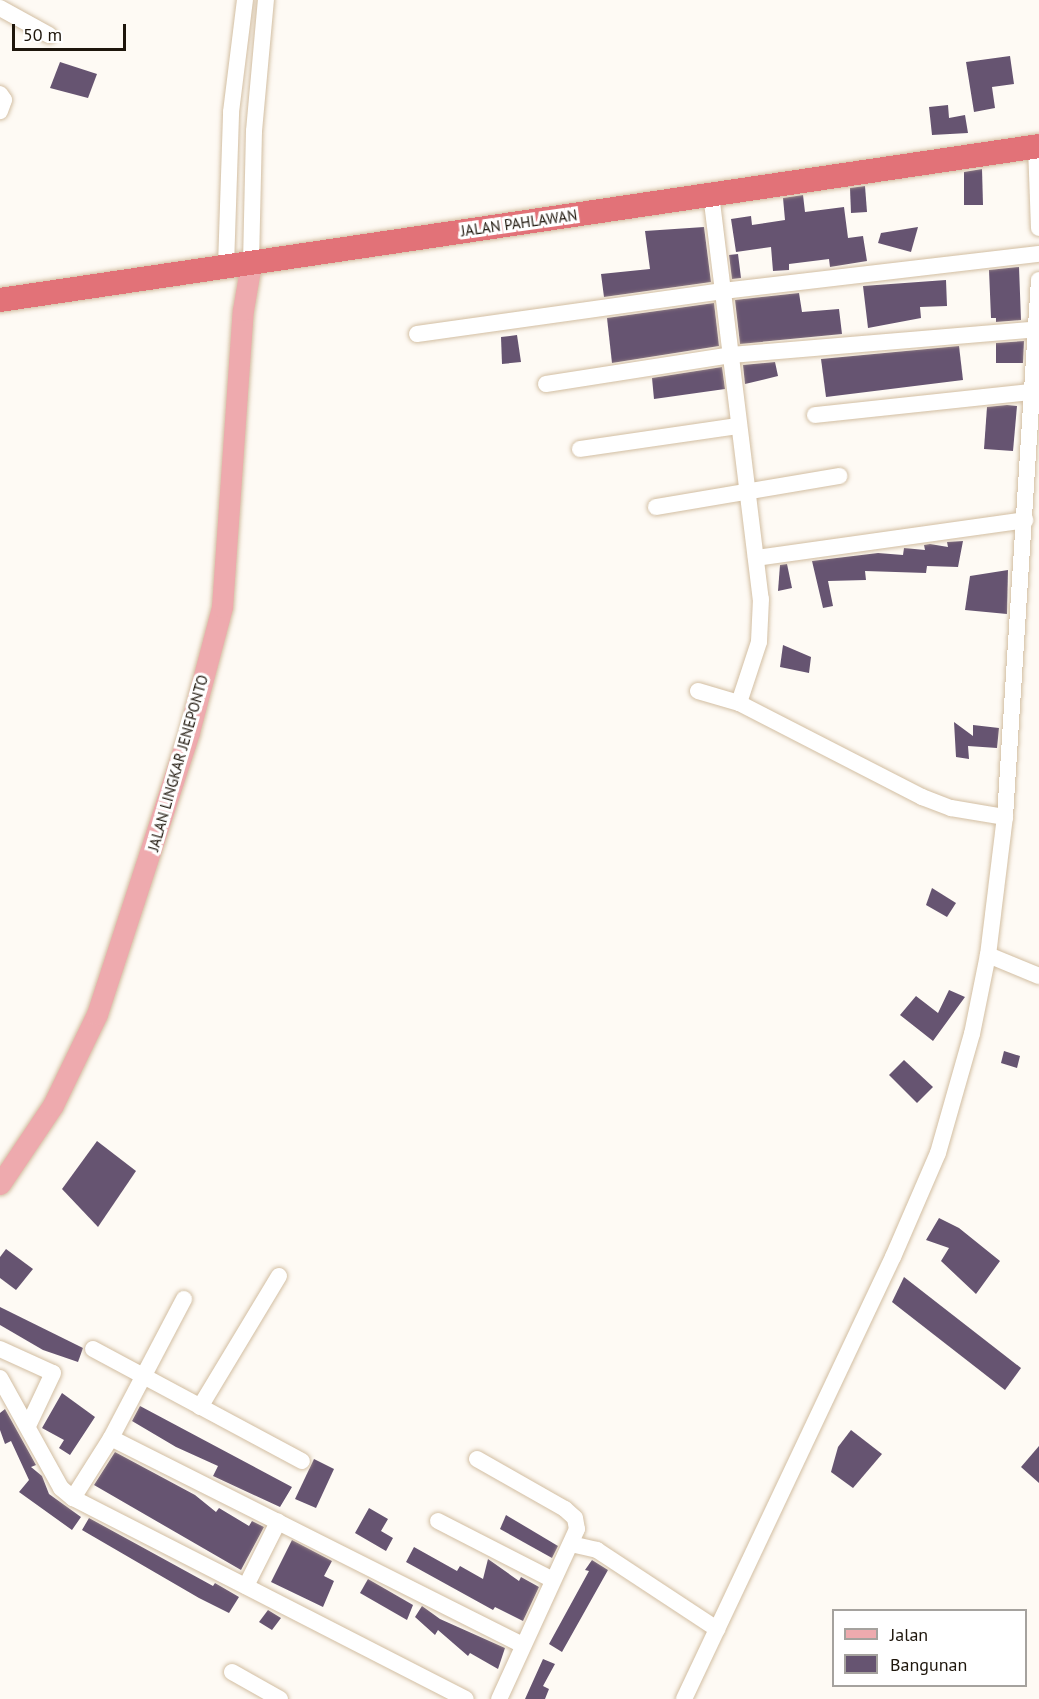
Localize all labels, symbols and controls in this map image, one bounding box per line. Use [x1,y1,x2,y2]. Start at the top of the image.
scale bar [15,12,129,50]
text: 50 m [23,23,62,46]
street label: JALAN PAHLAWAN [460,206,578,240]
street label: JALAN LINGKAR JENEPONTO [144,673,212,853]
legend [832,1609,1027,1687]
text: Jalan [890,1623,928,1646]
text: Bangunan [890,1653,967,1676]

